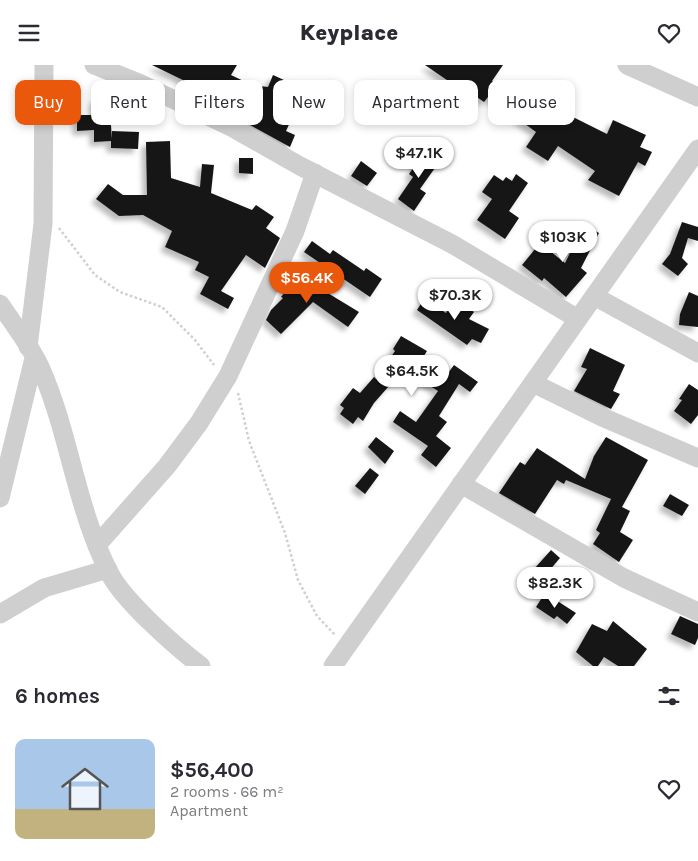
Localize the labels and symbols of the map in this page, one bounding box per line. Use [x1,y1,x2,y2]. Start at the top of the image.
pin: $47.1K [378,137,460,179]
pin: $103K [528,221,598,263]
pin: $56.4K [266,261,348,304]
pin: $70.3K [414,279,496,321]
pin: $64.5K [371,355,453,397]
pin: $82.3K [514,567,596,609]

